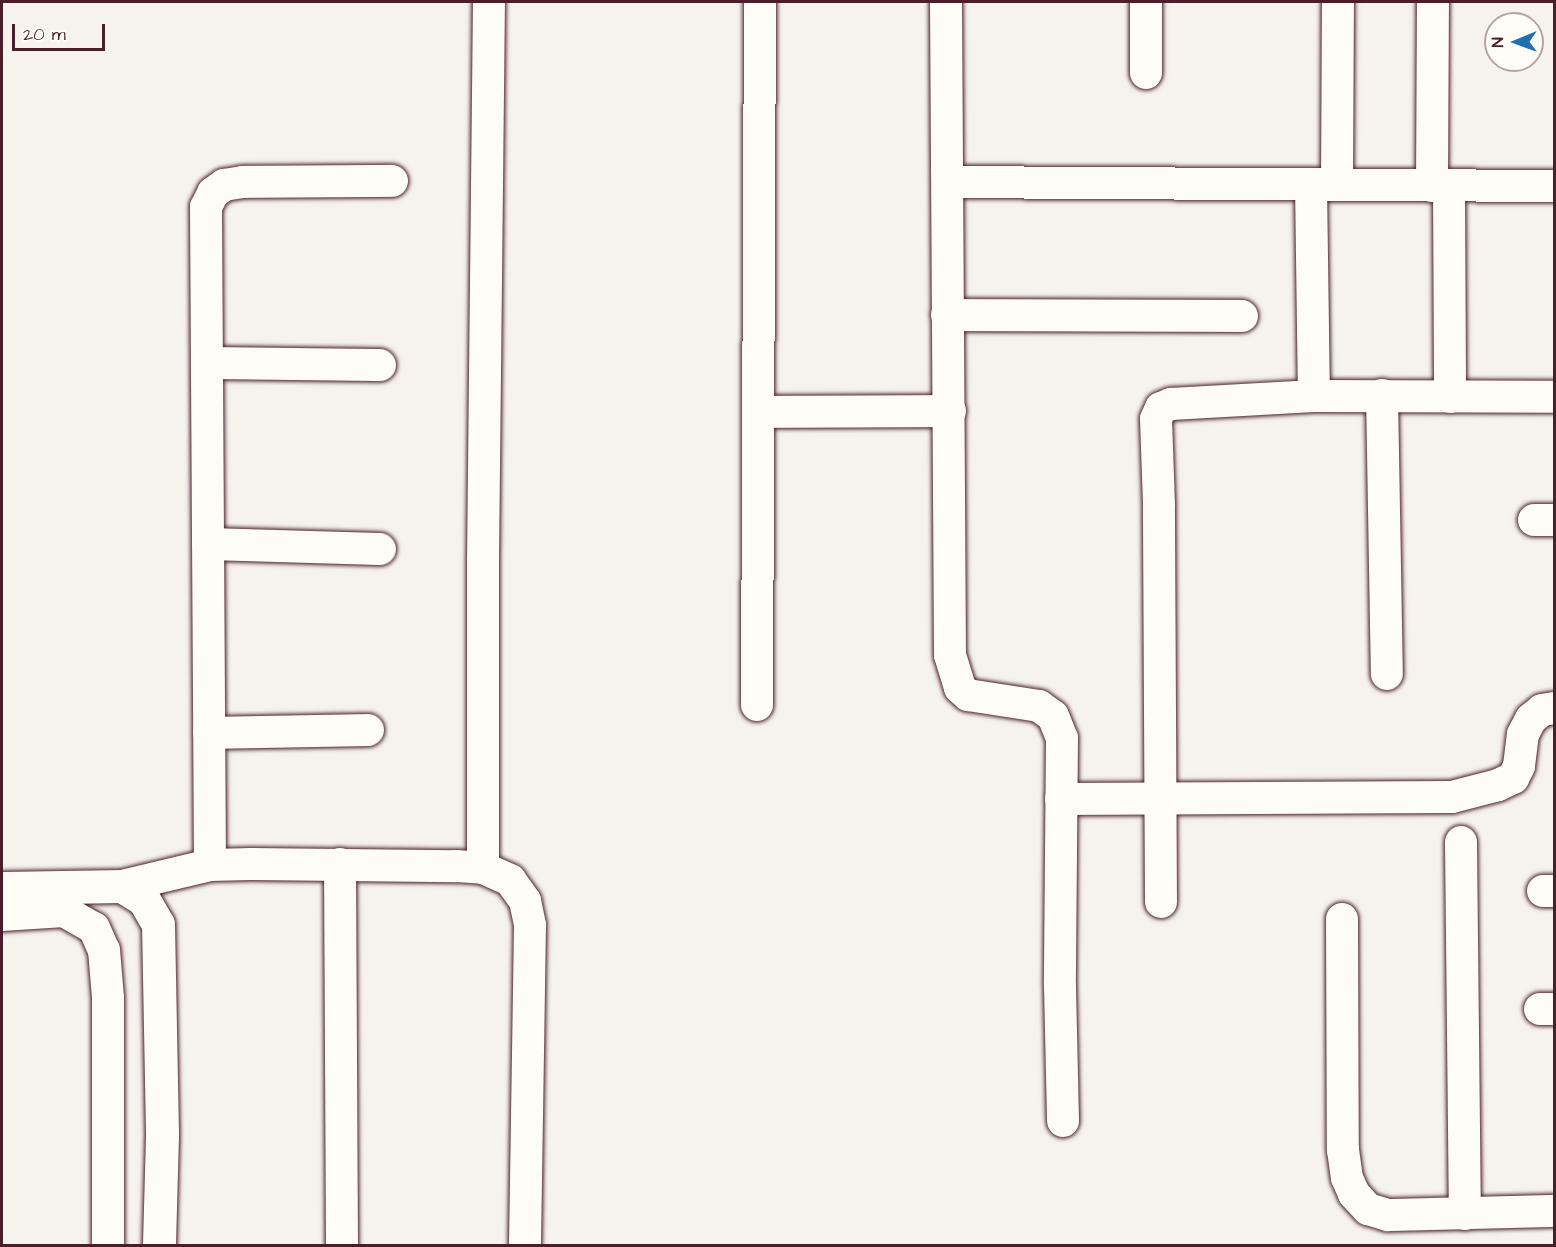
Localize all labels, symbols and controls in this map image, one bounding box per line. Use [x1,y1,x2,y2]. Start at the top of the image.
scale bar [15,12,108,50]
north arrow [1484,12,1544,72]
text: 20 m [23,22,66,47]
text: N [1487,37,1509,47]

